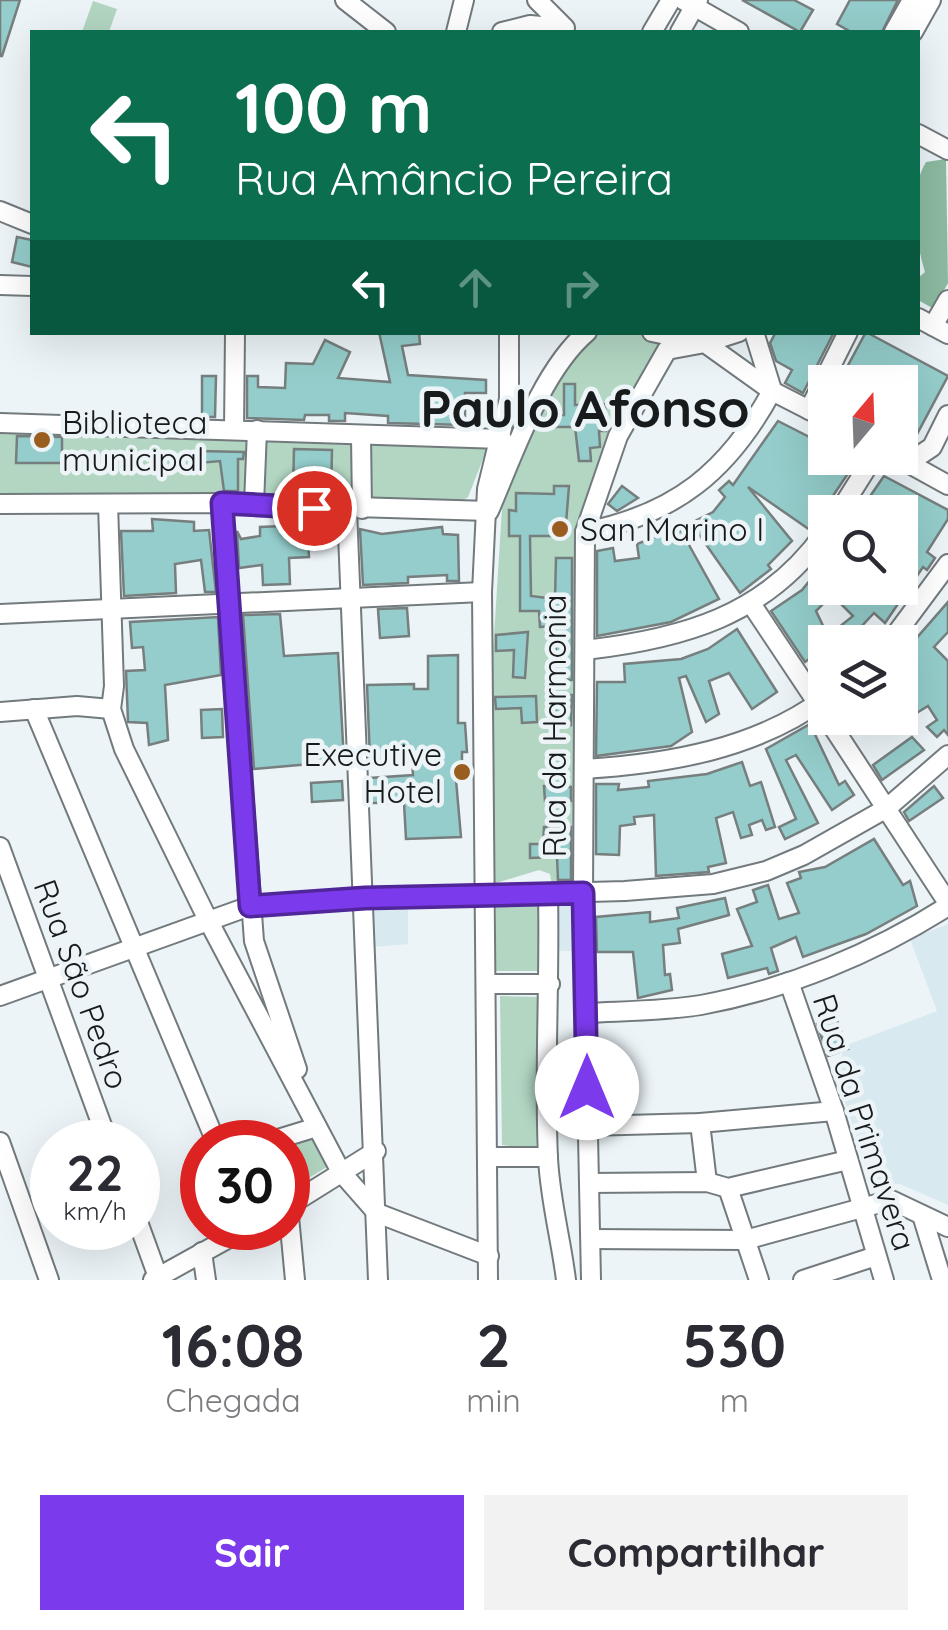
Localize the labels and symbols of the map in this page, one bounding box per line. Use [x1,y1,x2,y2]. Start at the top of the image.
north arrow [808,365,918,475]
district label: Paulo Afonso [420,375,750,440]
place label: Biblioteca municipal [62,402,207,479]
marker: Biblioteca municipal [31,429,53,451]
pin [272,466,357,551]
place label: San Marino I [580,509,764,549]
marker: San Marino I [549,518,571,540]
street label: Rua da Harmonia [534,595,574,857]
place label: Executive Hotel [303,734,442,811]
marker: Executive Hotel [451,761,473,783]
street label: Rua São Pedro [26,874,138,1094]
street label: Rua da Primavera [805,989,925,1255]
position arrow [535,1036,639,1140]
speed limit sign: 30 [180,1120,310,1250]

